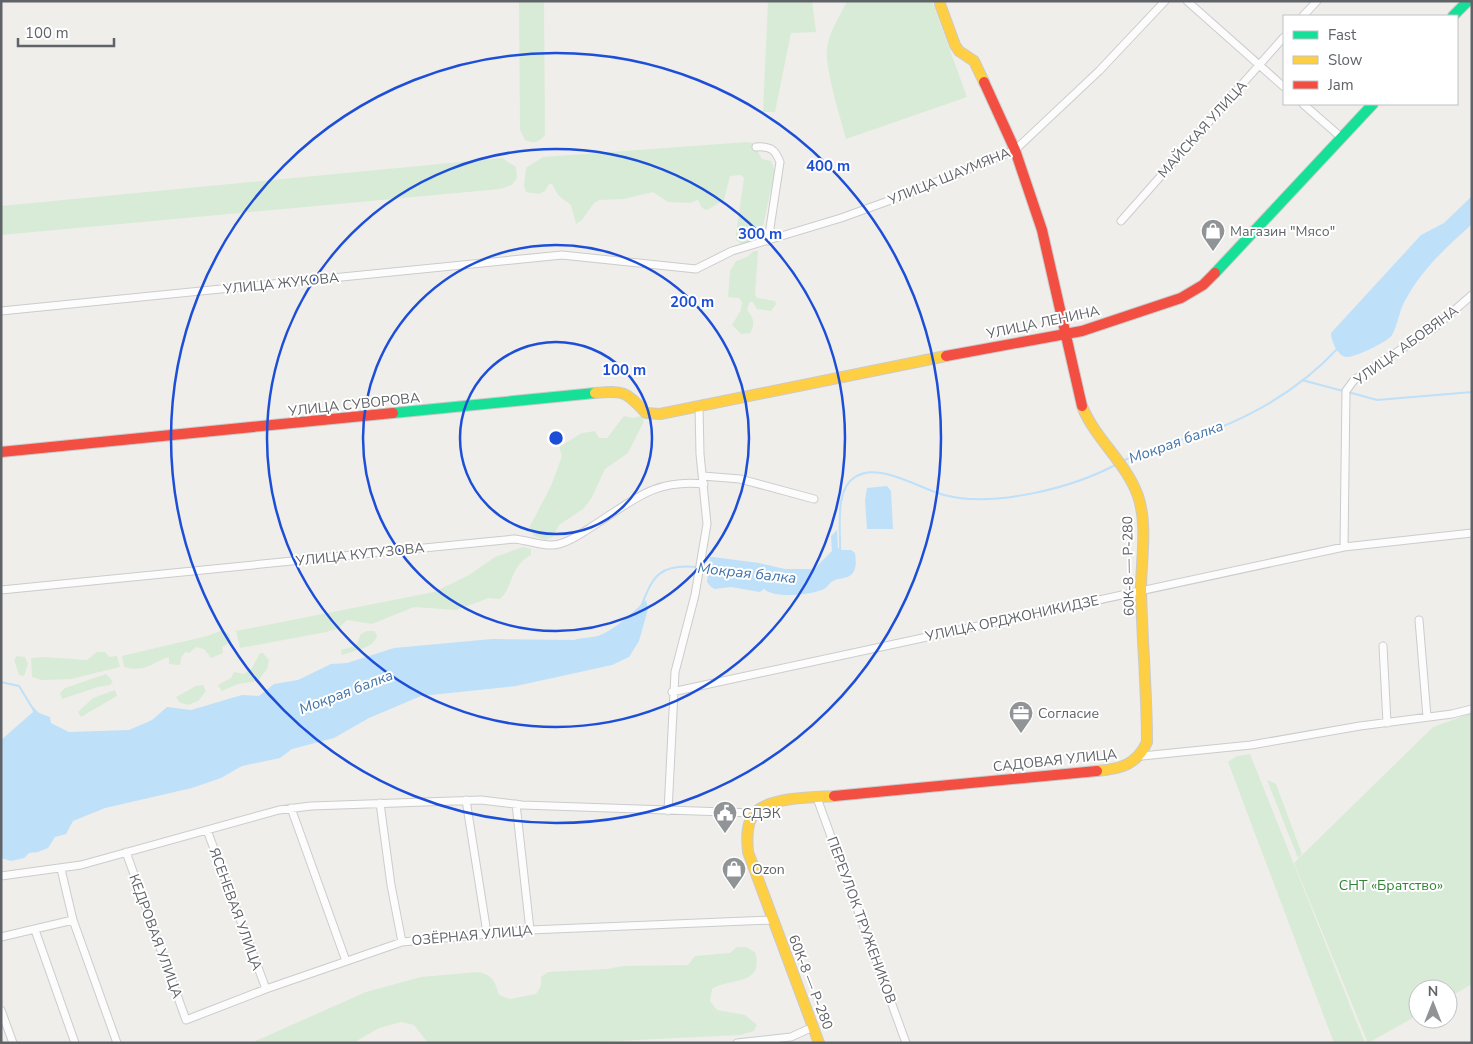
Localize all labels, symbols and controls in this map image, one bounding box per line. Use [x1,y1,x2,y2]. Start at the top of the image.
scale bar [18,15,114,47]
legend [1283,15,1458,105]
text: 100 m [25,23,69,43]
text: Fast [1328,25,1357,45]
text: Slow [1328,50,1363,70]
text: Jam [1327,75,1354,95]
street label: МАЙСКАЯ УЛИЦА [1154,77,1251,182]
street label: УЛИЦА ШАУМЯНА [884,143,1013,210]
text: 400 m [806,156,850,176]
shop icon: Магазин "Мясо" [1200,218,1226,252]
place label: Магазин "Мясо" [1230,222,1335,241]
text: 300 m [738,224,782,244]
street label: УЛИЦА ЖУКОВА [221,268,340,299]
text: 200 m [670,292,714,312]
street label: УЛИЦА ЛЕНИНА [984,301,1101,344]
street label: УЛИЦА АБОВЯНА [1350,301,1462,390]
text: 100 m [602,360,646,380]
street label: УЛИЦА СУВОРОВА [286,388,421,421]
water label: Мокрая балка [1126,416,1226,468]
centre of rings [547,429,565,447]
street label: 60К-8 — Р-280 [1118,516,1139,616]
street label: УЛИЦА КУТУЗОВА [294,538,425,571]
water label: Мокрая балка [697,558,797,588]
street label: УЛИЦА ОРДЖОНИКИДЗЕ [923,591,1101,646]
water label: Мокрая балка [296,665,396,719]
office icon: Согласие [1008,700,1034,734]
place label: Согласие [1038,704,1099,723]
street label: САДОВАЯ УЛИЦА [992,745,1118,776]
public building icon: СДЭК [712,800,738,834]
place label: СДЭК [742,804,781,823]
street label: ПЕРЕУЛОК ТРУЖЕНИКОВ [822,834,901,1006]
street label: ЯСЕНЕВАЯ УЛИЦА [204,845,267,973]
shop icon: Ozon [721,856,747,890]
place label: Ozon [752,860,785,879]
street label: КЕДРОВАЯ УЛИЦА [124,871,187,1001]
park label: СНТ «Братство» [1339,876,1443,895]
street label: ОЗЁРНАЯ УЛИЦА [411,921,533,950]
street label: 60К-8 — Р-280 [784,932,837,1032]
north arrow [1408,979,1458,1029]
text: N [1428,982,1438,1001]

